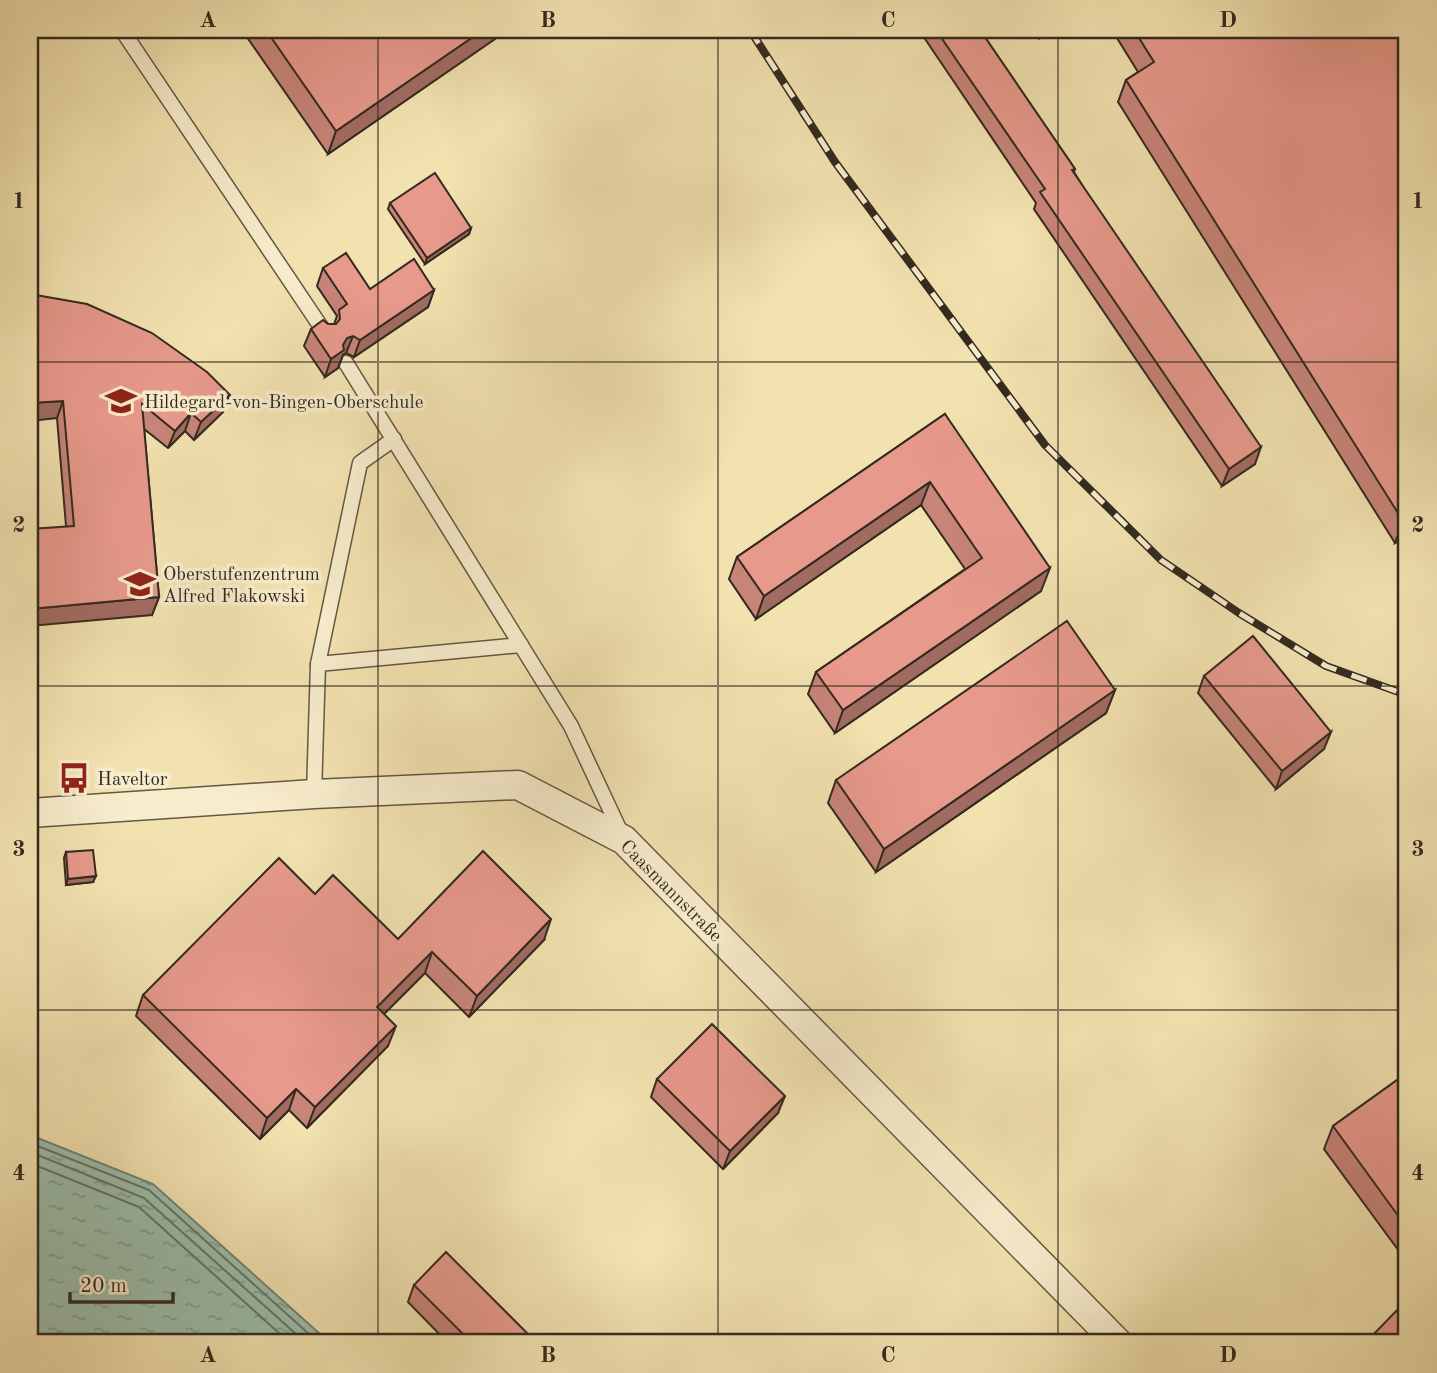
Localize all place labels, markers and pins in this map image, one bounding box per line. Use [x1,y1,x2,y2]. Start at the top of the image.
school or university icon: Hildegard-von-Bingen-Oberschule [104,384,138,418]
place label: Hildegard-von-Bingen-Oberschule [144,394,423,413]
place label: Oberstufenzentrum Alfred Flakowski [163,566,320,607]
school or university icon: Oberstufenzentrum Alfred Flakowski [123,567,157,601]
bus stop icon: Haveltor [57,761,91,795]
place label: Haveltor [97,771,168,790]

